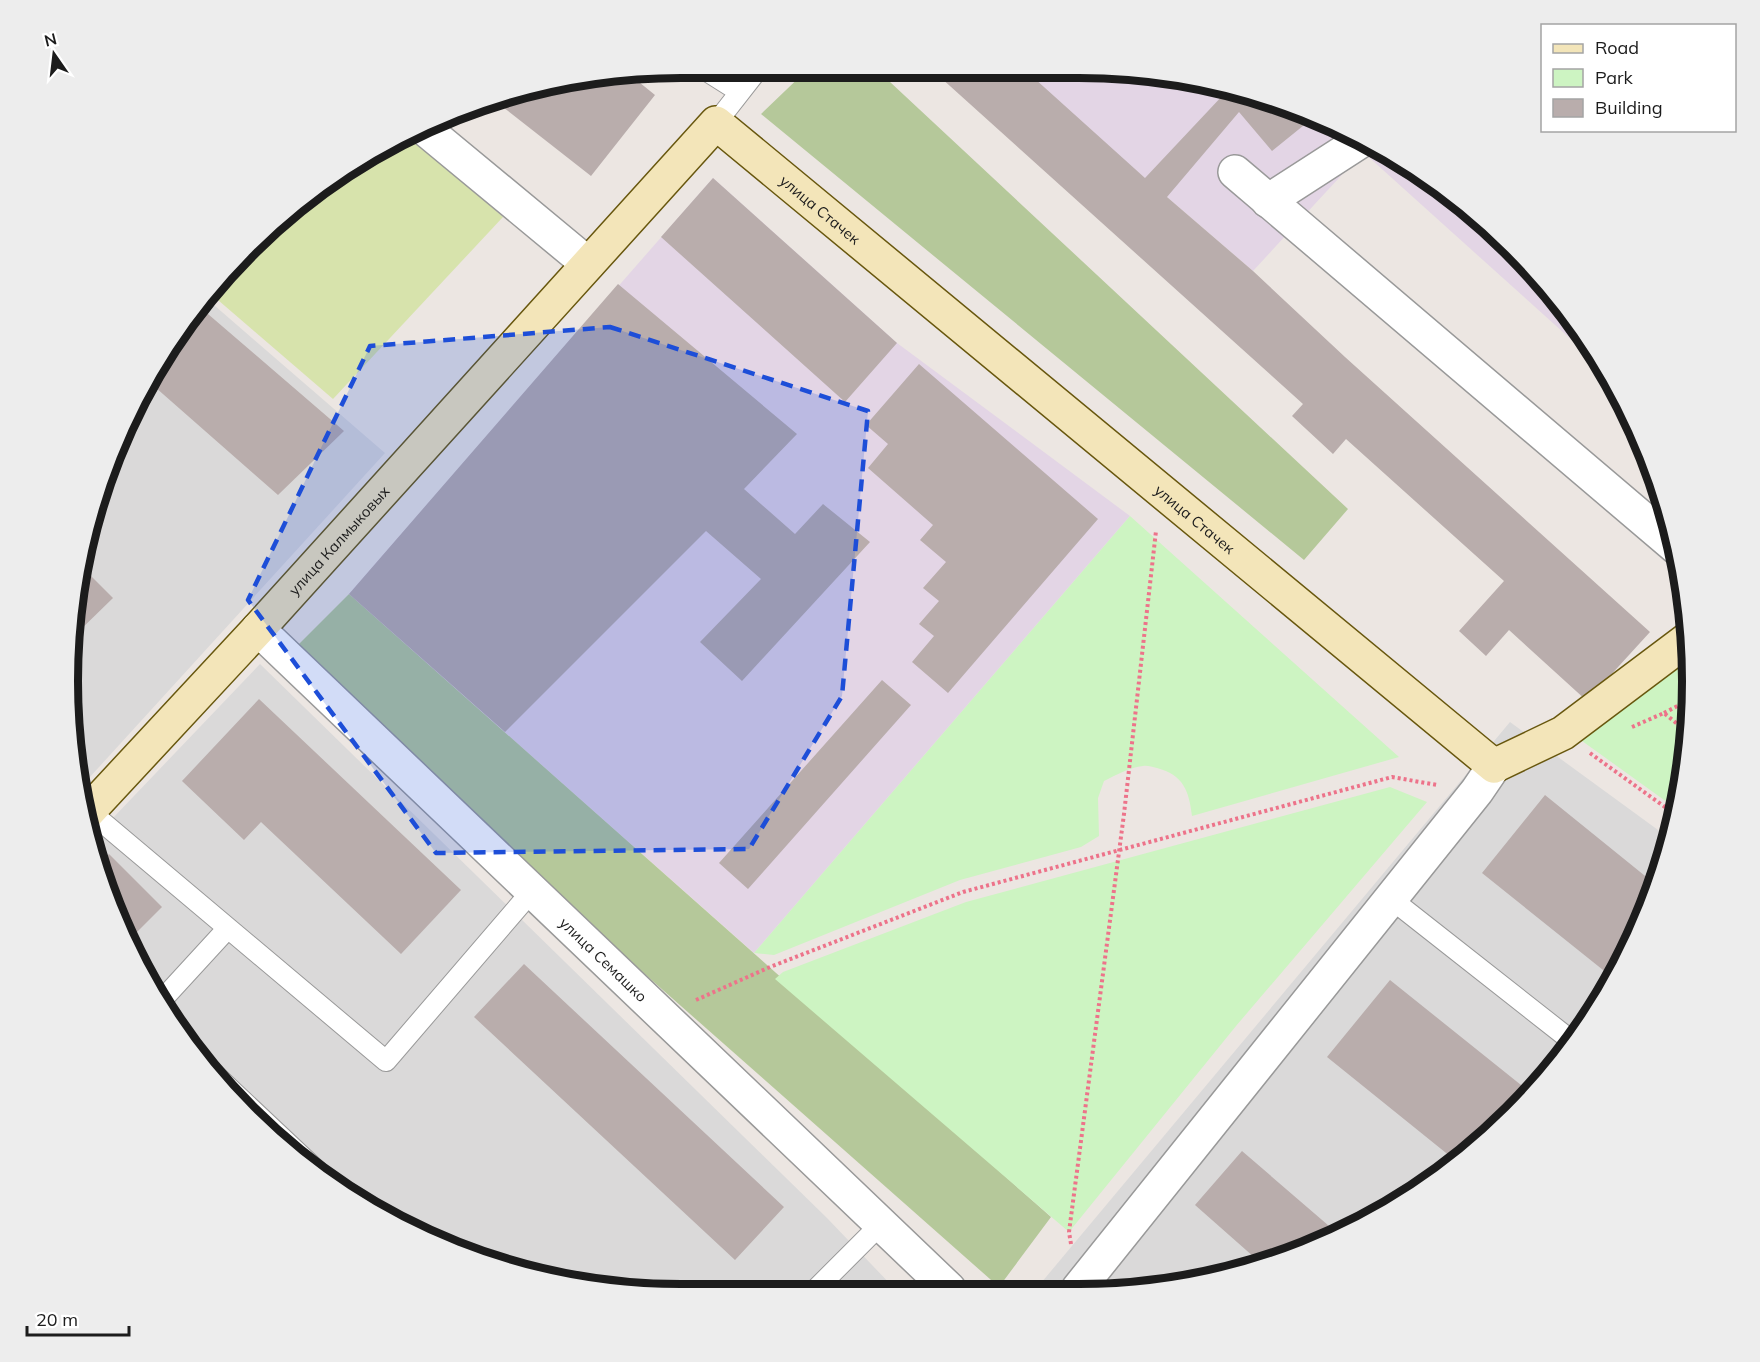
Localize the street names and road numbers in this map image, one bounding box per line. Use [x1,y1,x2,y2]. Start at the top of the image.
street label: улица Стачек [776,171,865,249]
street label: улица Стачек [1151,480,1240,558]
street label: улица Калмыковых [284,481,393,599]
street label: улица Семашко [556,913,652,1006]

